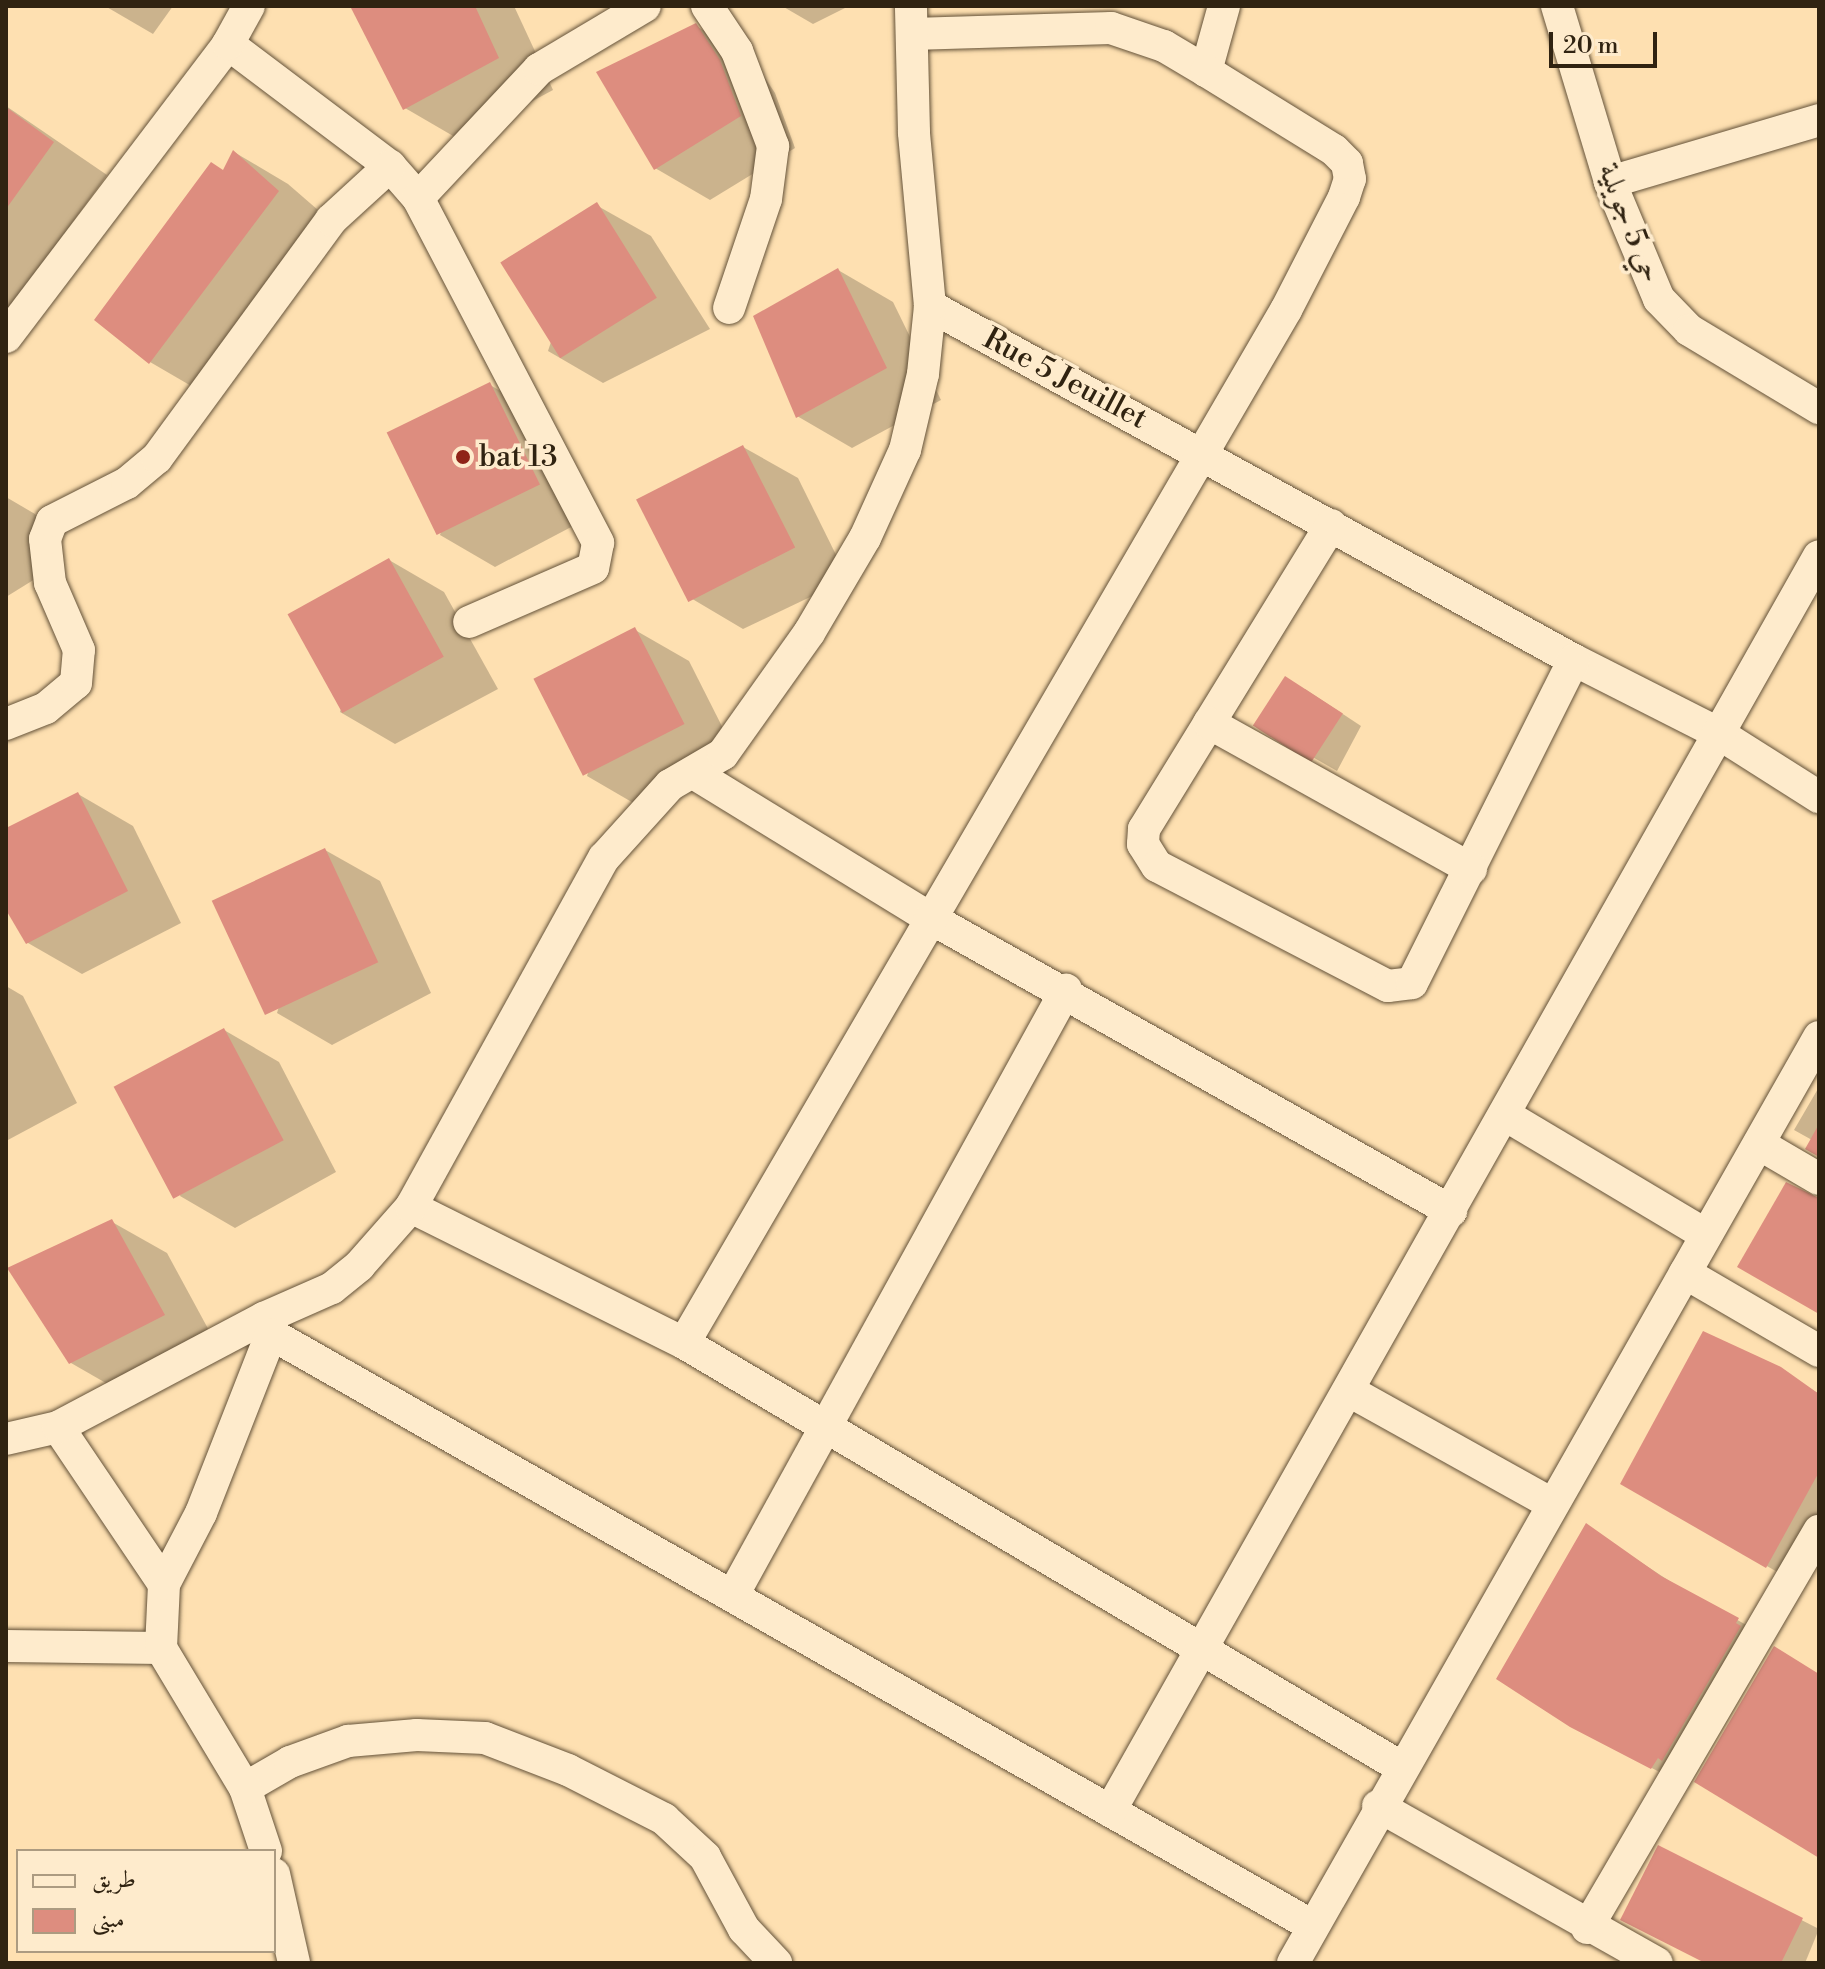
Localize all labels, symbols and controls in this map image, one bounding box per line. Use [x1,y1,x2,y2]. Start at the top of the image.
scale bar [1553,16,1661,66]
text: 20 m [1563,31,1619,61]
street label: حي 5 جويلية [1590,158,1668,288]
street label: Rue 5 Jeuillet [977,321,1153,437]
place label: bat 13 [479,439,558,475]
marker: bat 13 [454,448,472,466]
legend [16,1849,276,1953]
text: طريق [92,1865,136,1895]
text: مبنى [92,1905,125,1935]

